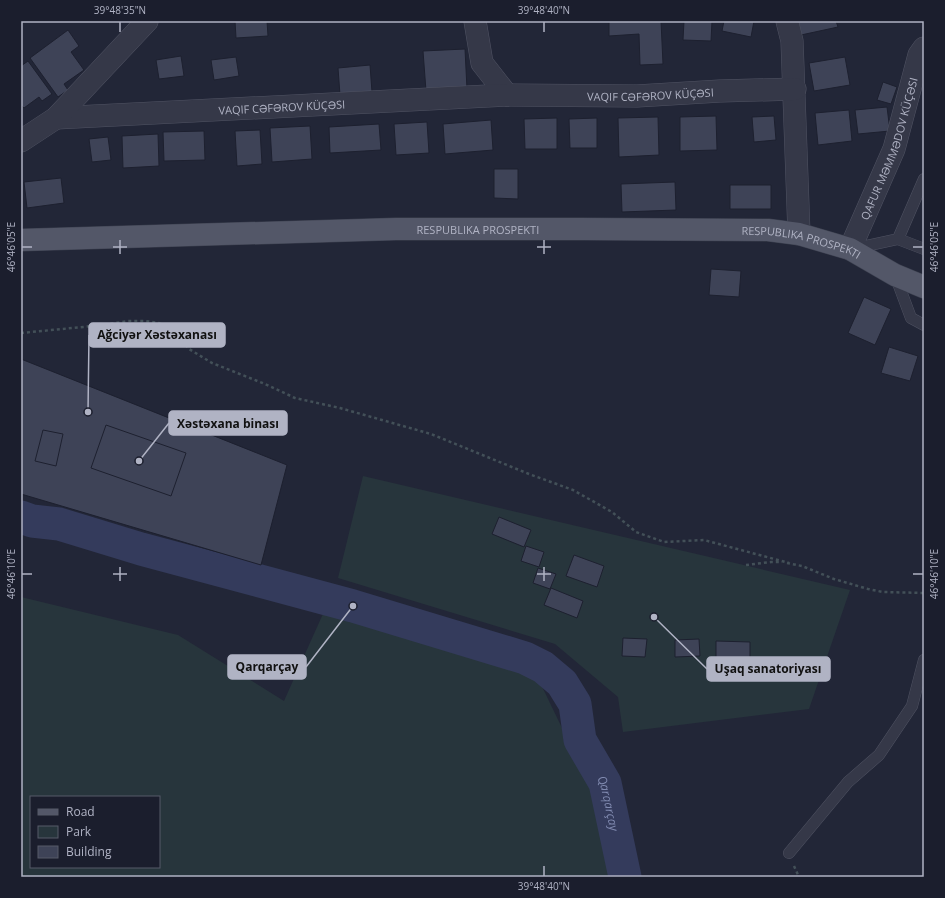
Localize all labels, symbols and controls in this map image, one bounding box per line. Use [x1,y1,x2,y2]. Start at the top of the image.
text: 39°48'35"N [94,3,146,17]
text: 39°48'40"N [518,3,570,17]
street label: QAFUR MƏMMƏDOV KÜÇƏSI [856,76,920,222]
street label: VAQIF CƏFƏROV KÜÇƏSI [587,84,714,104]
street label: VAQIF CƏFƏROV KÜÇƏSI [218,96,345,117]
text: 46°46'05"E [4,222,18,272]
street label: RESPUBLIKA PROSPEKTI [416,222,539,237]
street label: RESPUBLIKA PROSPEKTI [741,222,864,261]
text: 46°46'05"E [927,222,941,272]
callout: Ağciyər Xəstəxanası [89,323,225,347]
text: Ağciyər Xəstəxanası [97,326,217,343]
callout: Xəstəxana binası [169,411,287,435]
text: Xəstəxana binası [177,415,279,432]
text: 46°46'10"E [4,549,18,599]
text: 46°46'10"E [927,549,941,599]
callout: Qarqarçay [228,655,306,679]
callout: Uşaq sanatoriyası [707,657,830,681]
text: Qarqarçay [236,658,299,675]
text: Uşaq sanatoriyası [715,660,821,677]
water label: Qarqarçay [594,772,624,834]
legend [30,796,160,868]
text: Road [66,803,95,820]
text: Park [66,823,92,840]
text: Building [66,843,112,860]
text: 39°48'40"N [518,879,570,893]

